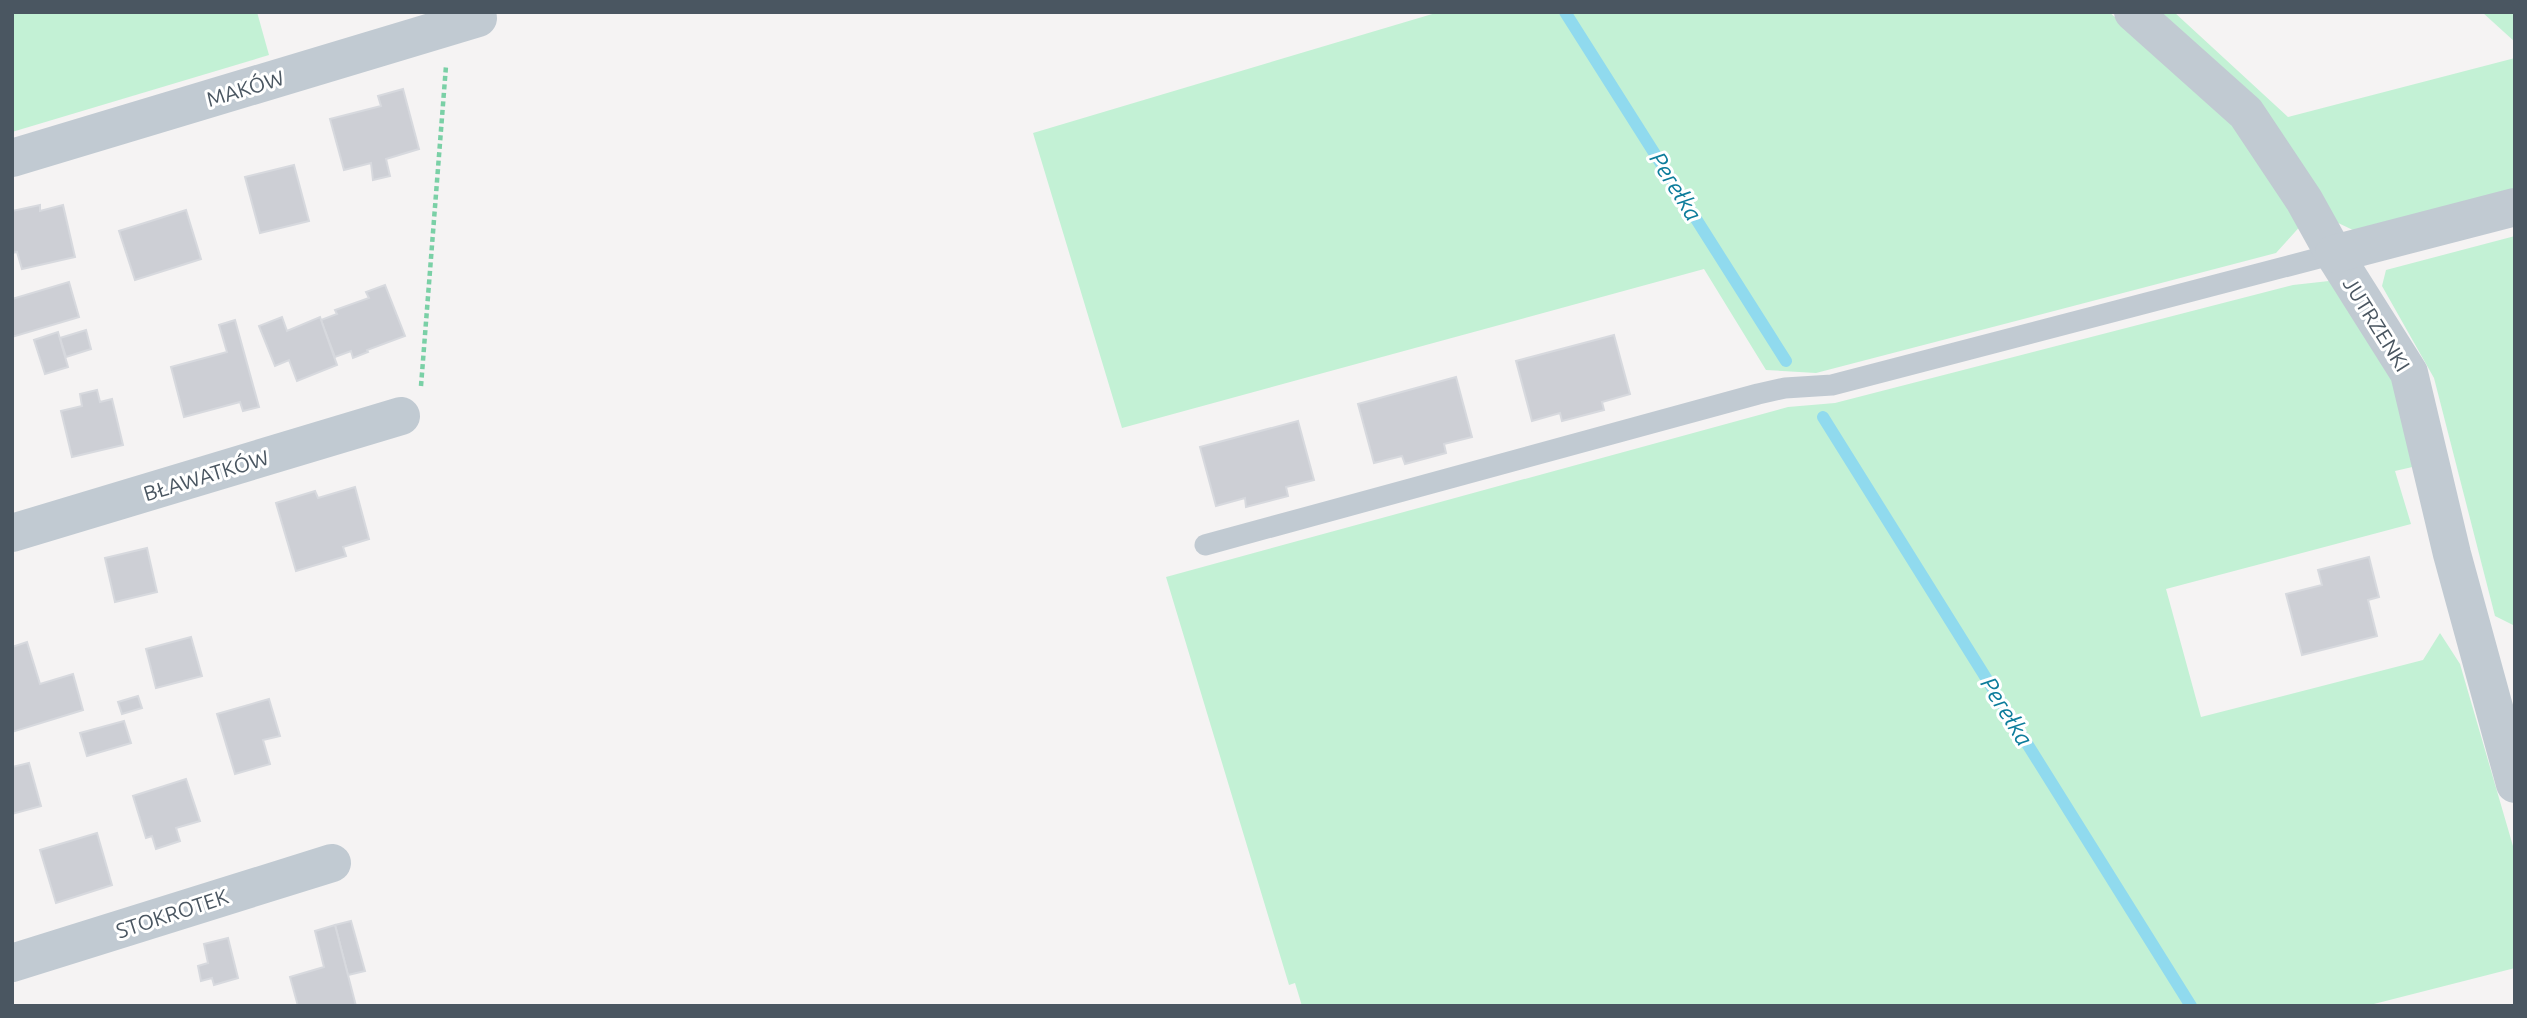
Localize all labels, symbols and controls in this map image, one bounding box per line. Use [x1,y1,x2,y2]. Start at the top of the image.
street label: MAKÓW [203,65,287,111]
water label: Perełka [1645,147,1707,225]
street label: JUTRZENKI [2339,272,2415,376]
street label: BŁAWATKÓW [141,445,271,505]
water label: Perełka [1976,672,2038,750]
street label: STOKROTEK [113,884,231,942]

